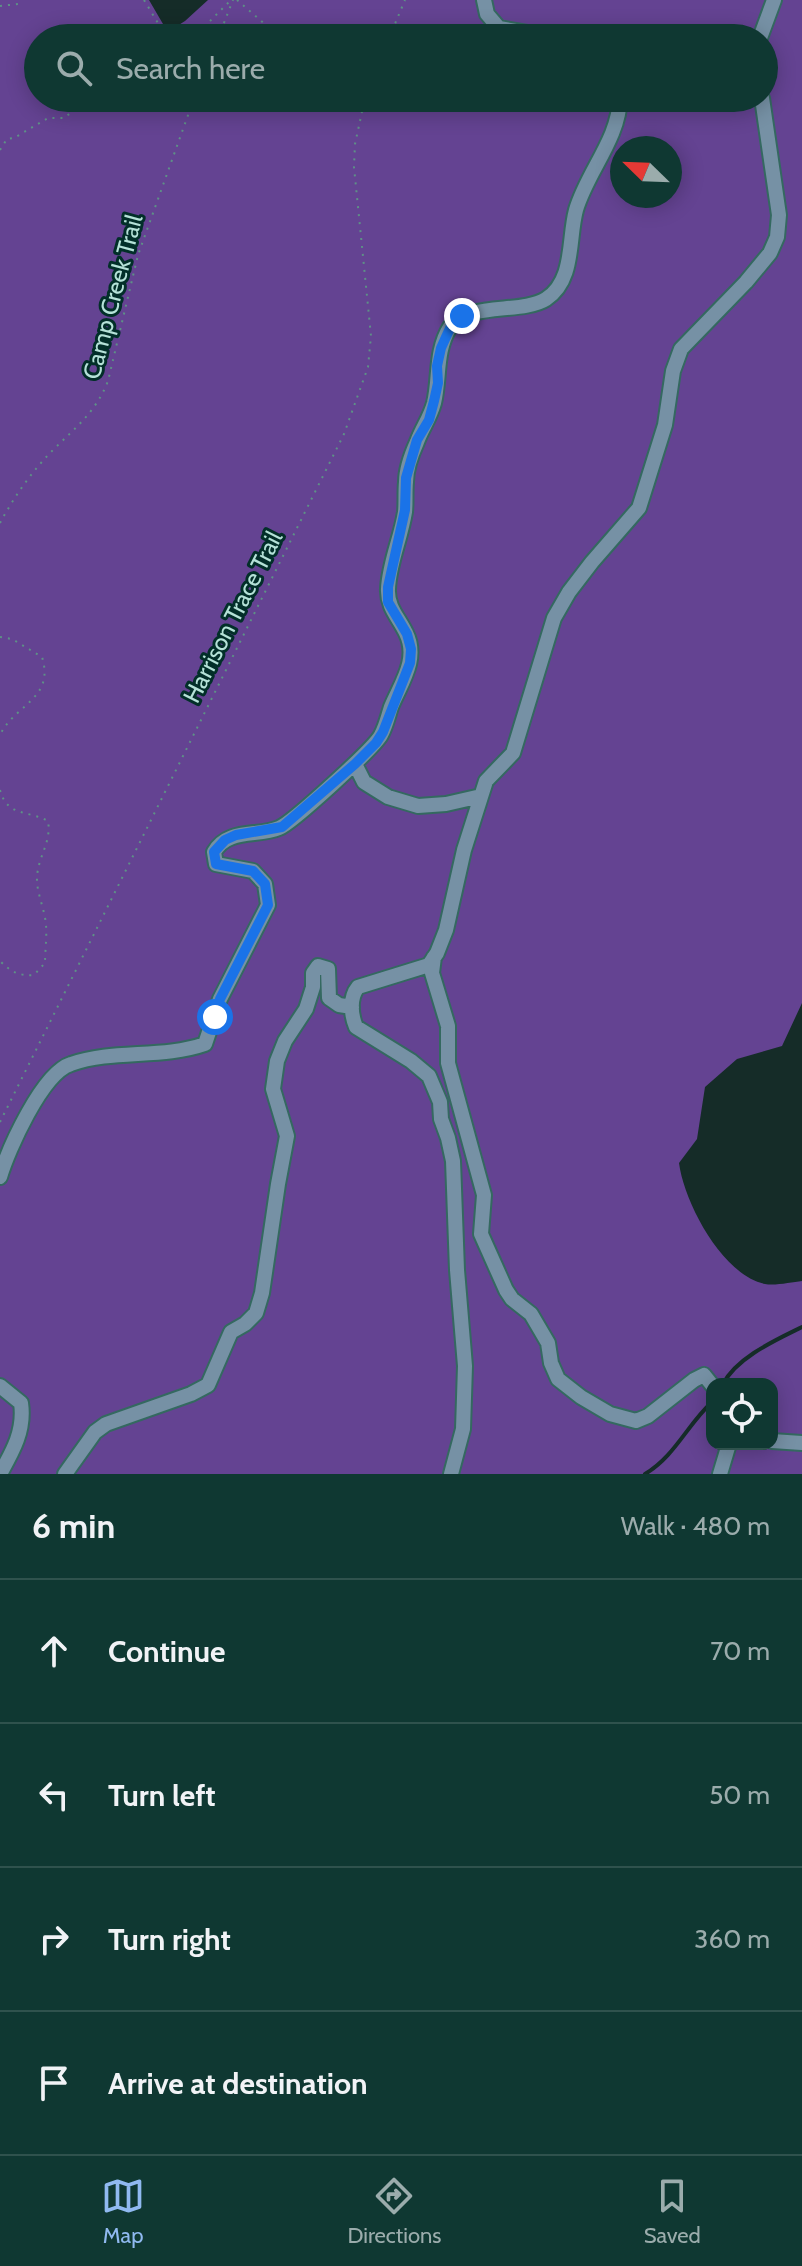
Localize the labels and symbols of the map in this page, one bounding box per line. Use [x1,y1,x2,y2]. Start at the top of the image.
north arrow [610,136,682,208]
street label: Camp Creek Trail [77,211,148,382]
route end [444,298,480,334]
street label: Harrison Trace Trail [177,526,288,707]
route start [197,999,233,1035]

